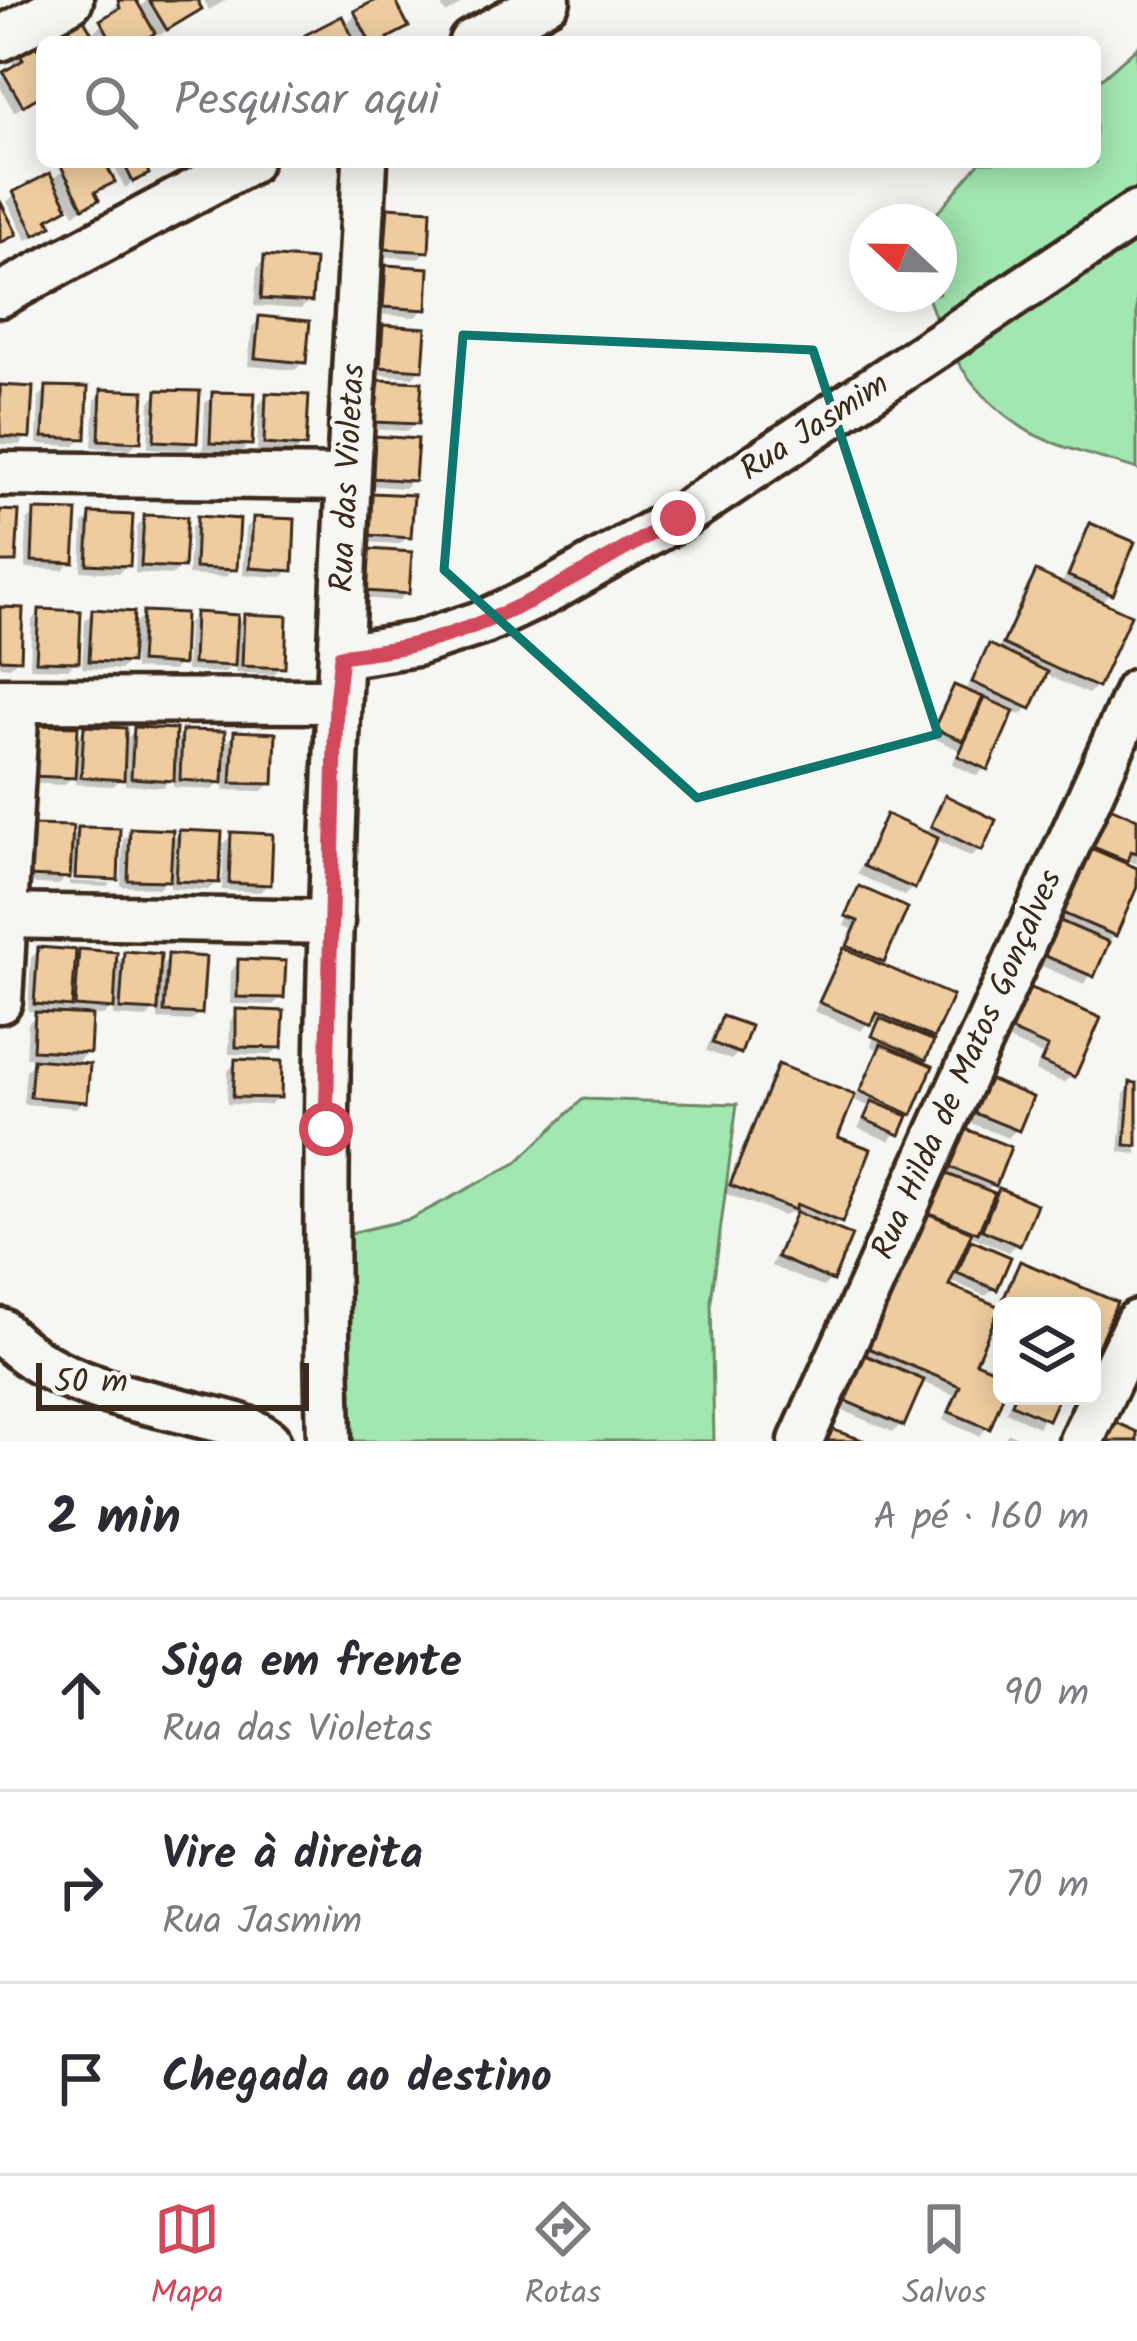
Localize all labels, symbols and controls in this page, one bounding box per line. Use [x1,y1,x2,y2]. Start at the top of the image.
search box [36,36,1101,168]
text: Pesquisar aqui [174,66,440,138]
icon: search [78,69,144,135]
north arrow [849,204,957,312]
street label: Rua Jasmim [730,360,900,496]
street label: Rua das Violetas [317,362,381,594]
route end [651,491,705,545]
street label: Rua Hilda de Matos Gonçalves [858,861,1078,1269]
route start [299,1102,353,1156]
map controls [993,1297,1101,1405]
button: layers [993,1297,1101,1405]
scale bar [36,1357,309,1410]
text: 50 m [54,1357,128,1410]
text: 2 min [48,1479,181,1560]
text: A pé · 160 m [873,1488,1089,1550]
text: Siga em frente [162,1628,462,1700]
icon: ahead [48,1662,114,1728]
text: 90 m [1004,1664,1089,1726]
text: Rua das Violetas [162,1700,432,1762]
text: Vire à direita [162,1820,423,1892]
icon: right [48,1854,114,1920]
text: 70 m [1005,1856,1089,1918]
text: Rua Jasmim [162,1892,362,1954]
text: Chegada ao destino [162,2043,552,2115]
icon: arrive [48,2046,114,2112]
tab: Mapa [151,2196,223,2321]
tab: Rotas [525,2196,601,2321]
tab: Salvos [902,2196,986,2321]

